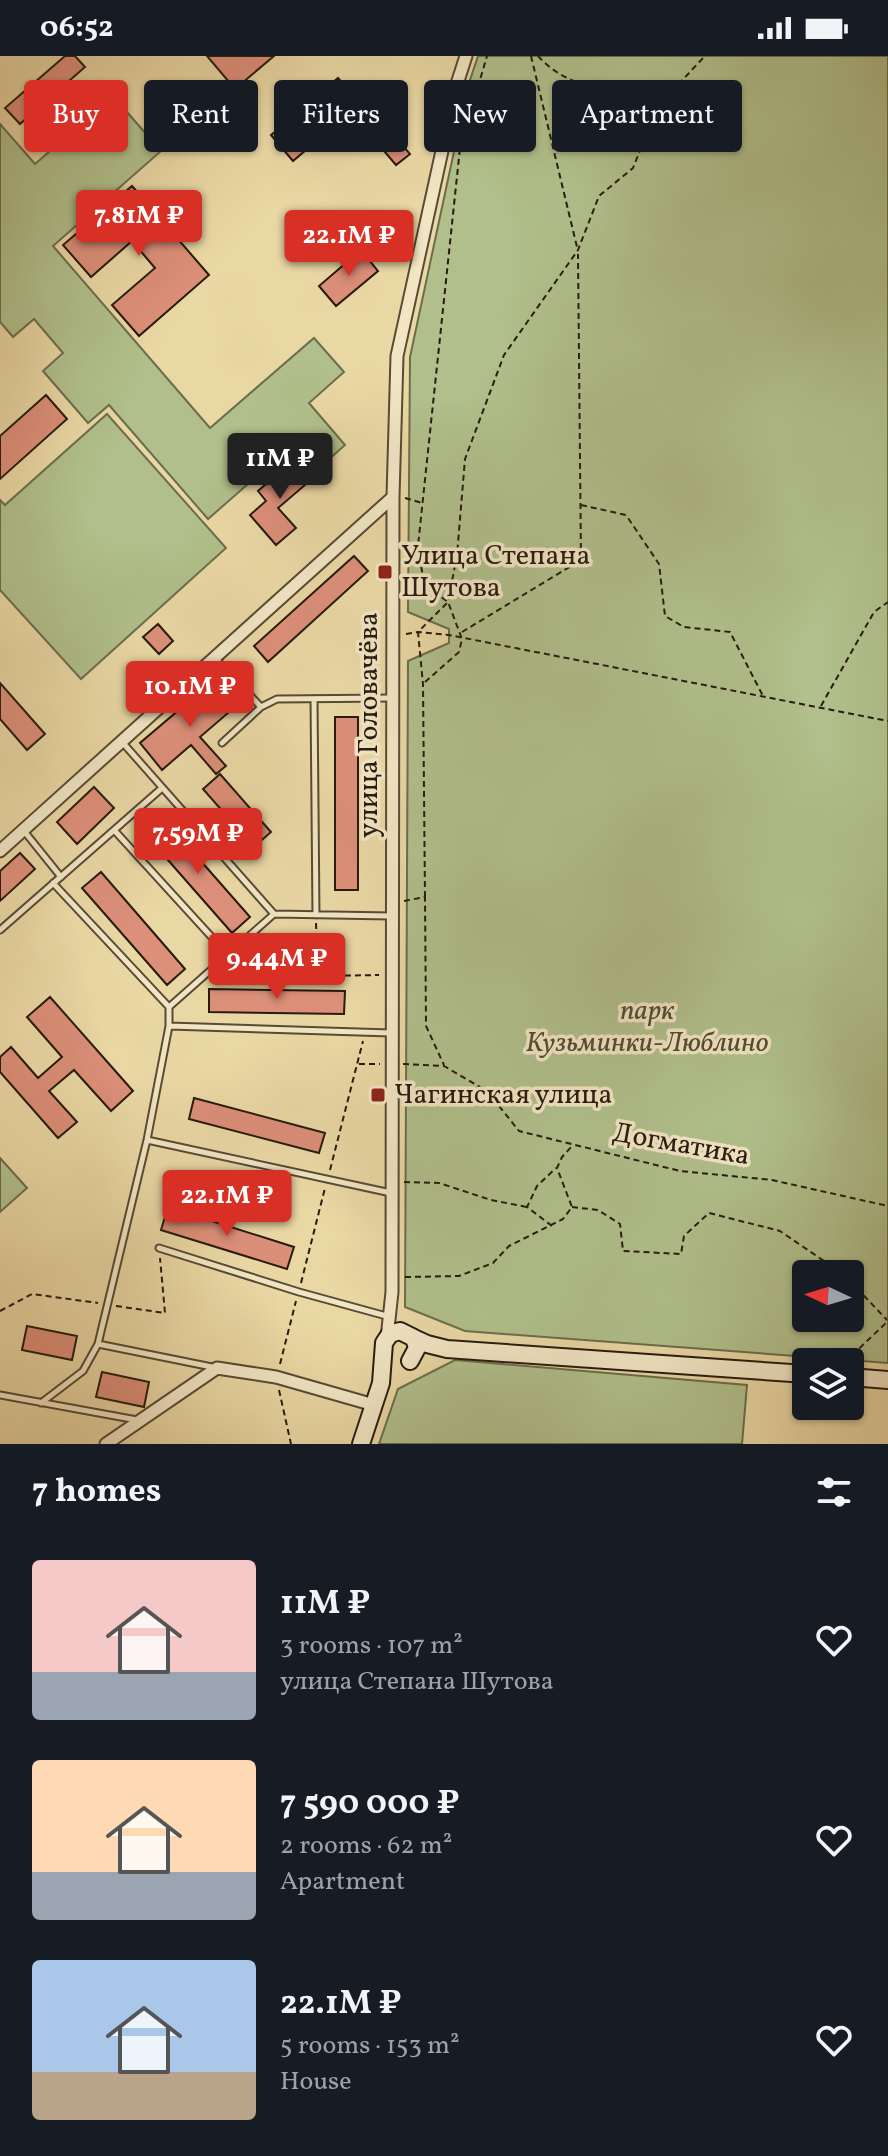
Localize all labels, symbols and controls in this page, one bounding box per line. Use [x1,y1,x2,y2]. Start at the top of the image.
text: 06:52 [40,7,114,49]
chip: Buy [24,80,128,152]
chip: Rent [144,80,258,152]
chip: Filters [274,80,408,152]
chip: New [424,80,536,152]
chip: Apartment [552,80,742,152]
pin: 7.81M ₽ [65,190,213,258]
text: 7.81M ₽ [94,198,184,234]
pin: 22.1M ₽ [275,210,423,278]
text: 22.1M ₽ [302,218,396,254]
pin: 11M ₽ [224,433,336,501]
text: 11M ₽ [245,441,315,477]
place label: Улица Степана Шутова [401,537,590,608]
marker: Улица Степана Шутова [376,563,394,581]
street label: улица Головачёва [350,612,389,838]
pin: 10.1M ₽ [116,661,264,729]
text: 10.1M ₽ [144,669,236,705]
pin: 7.59M ₽ [124,808,272,876]
text: 7.59M ₽ [152,816,244,852]
pin: 9.44M ₽ [203,933,351,1001]
text: 9.44M ₽ [226,941,328,977]
park label: парк Кузьминки-Люблино [526,992,769,1063]
place label: Чагинская улица [394,1076,613,1115]
marker: Чагинская улица [369,1086,387,1104]
street label: Догматика [609,1114,753,1176]
pin: 22.1M ₽ [153,1170,301,1238]
text: 22.1M ₽ [180,1178,274,1214]
north arrow [792,1260,864,1332]
map controls [792,1260,864,1420]
button: layers [792,1348,864,1420]
text: 7 homes [32,1469,161,1516]
icon: filters [812,1470,856,1514]
text: 11M ₽ [280,1581,370,1628]
icon: home [96,1592,192,1688]
icon: heart [812,1618,856,1662]
text: 3 rooms · 107 m² [280,1628,463,1664]
text: улица Степана Шутова [280,1664,554,1700]
text: 7 590 000 ₽ [280,1781,460,1828]
icon: home [96,1792,192,1888]
icon: heart [812,1818,856,1862]
text: 2 rooms · 62 m² [280,1828,452,1864]
text: Apartment [280,1864,405,1900]
text: 22.1M ₽ [280,1981,402,2028]
icon: home [96,1992,192,2088]
icon: heart [812,2018,856,2062]
text: 5 rooms · 153 m² [280,2028,460,2064]
text: House [280,2064,352,2100]

